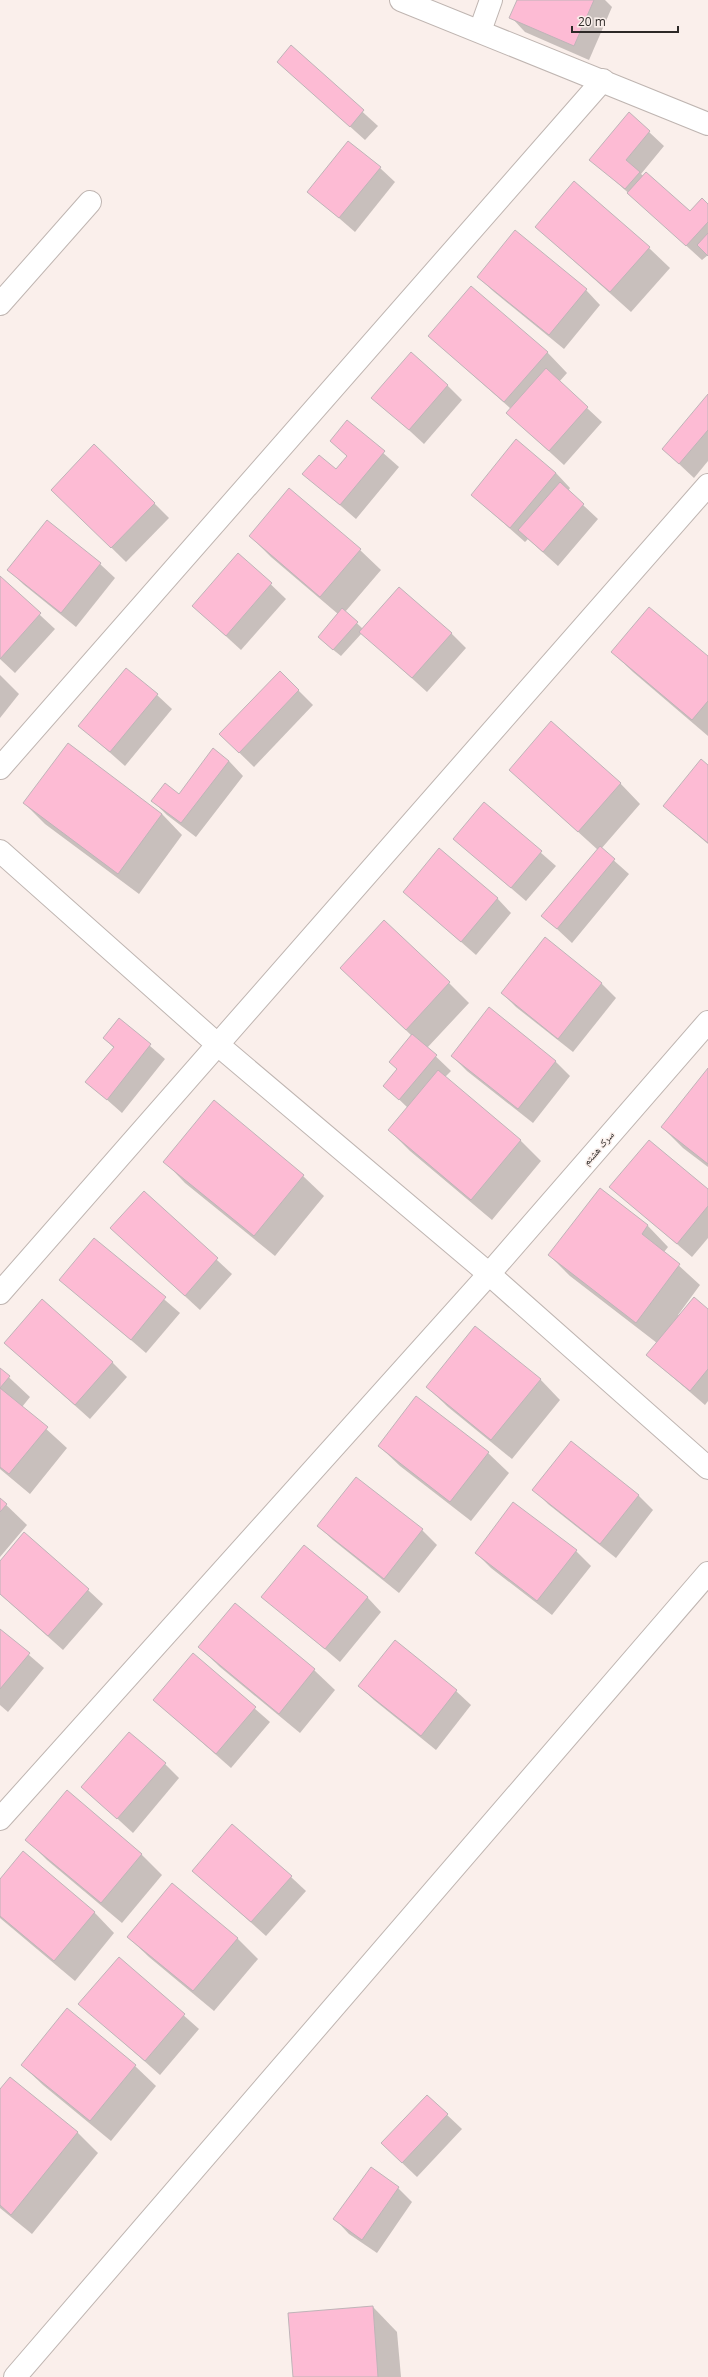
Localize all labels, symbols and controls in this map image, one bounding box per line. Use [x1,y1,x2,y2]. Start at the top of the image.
scale bar [572,8,678,34]
text: 20 m [578,13,606,30]
street label: سرک هشتم [579,1128,618,1169]

